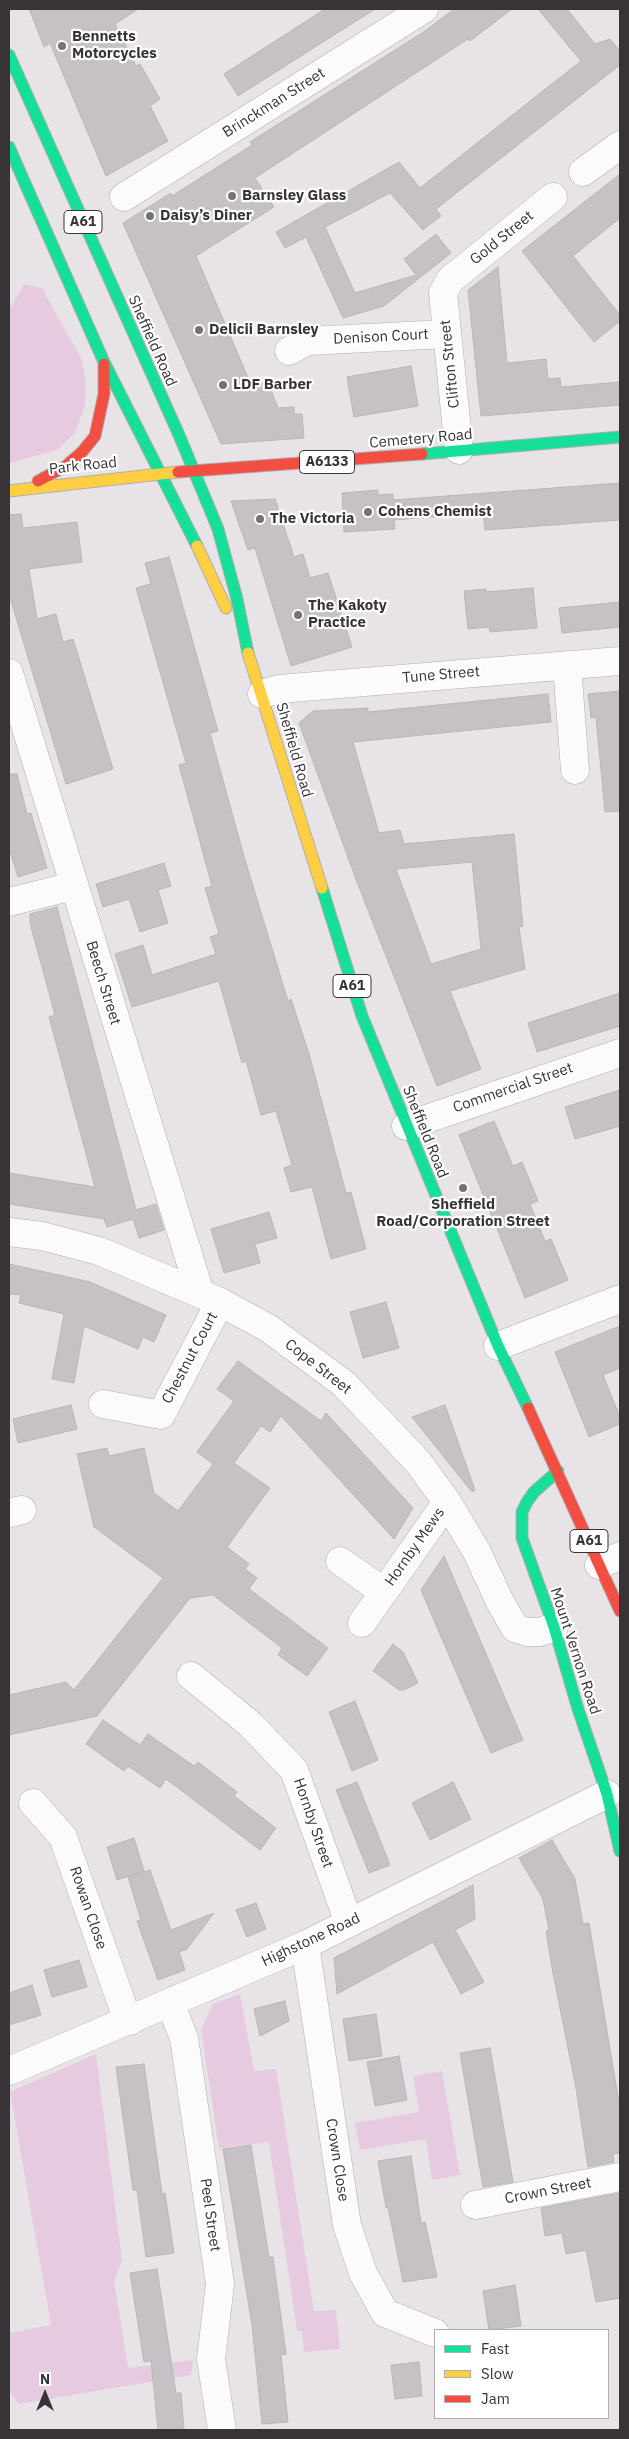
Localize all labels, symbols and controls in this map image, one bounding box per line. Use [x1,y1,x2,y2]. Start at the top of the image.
place label: Bennetts Motorcycles [72,28,157,63]
marker: Bennetts Motorcycles [56,40,68,52]
street label: Brinckman Street [219,64,329,142]
place label: Barnsley Glass [242,187,346,205]
marker: Barnsley Glass [226,190,238,202]
place label: Daisy’s Diner [160,207,252,225]
street label: Gold Street [467,207,537,269]
road number: A61 [64,210,102,233]
marker: Daisy’s Diner [144,210,156,222]
street label: Sheffield Road [124,293,180,389]
street label: Clifton Street [436,319,464,409]
place label: Delicii Barnsley [209,321,319,339]
marker: Delicii Barnsley [193,324,205,336]
street label: Denison Court [333,326,429,348]
place label: LDF Barber [233,376,312,394]
marker: LDF Barber [217,379,229,391]
street label: Cemetery Road [369,426,473,452]
road number: A6133 [300,451,354,474]
street label: Park Road [48,453,118,479]
place label: Cohens Chemist [378,503,492,521]
marker: Cohens Chemist [362,506,374,518]
place label: The Victoria [270,510,354,528]
marker: The Victoria [254,513,266,525]
place label: The Kakoty Practice [308,597,387,632]
marker: The Kakoty Practice [292,609,304,621]
street label: Tune Street [401,663,481,687]
street label: Sheffield Road [272,700,316,800]
street label: Beech Street [82,939,124,1027]
road number: A61 [333,974,371,998]
street label: Commercial Street [451,1059,575,1117]
street label: Sheffield Road [398,1083,452,1181]
marker: Sheffield Road/Corporation Street [457,1182,469,1194]
place label: Sheffield Road/Corporation Street [376,1196,550,1231]
street label: Chestnut Court [158,1309,222,1407]
street label: Cope Street [281,1335,355,1399]
street label: Hornby Mews [381,1504,449,1590]
road number: A61 [570,1530,608,1552]
street label: Mount Vernon Road [546,1585,604,1717]
street label: Hornby Street [289,1776,337,1870]
street label: Rowan Close [65,1864,111,1952]
street label: Highstone Road [259,1909,363,1971]
street label: Crown Close [322,2117,352,2203]
street label: Crown Street [503,2174,593,2208]
street label: Peel Street [196,2177,224,2253]
legend [434,2329,609,2419]
text: Fast [481,2339,509,2358]
text: Slow [481,2364,514,2383]
north arrow [20,2369,70,2419]
text: N [40,2370,50,2388]
text: Jam [481,2389,510,2408]

